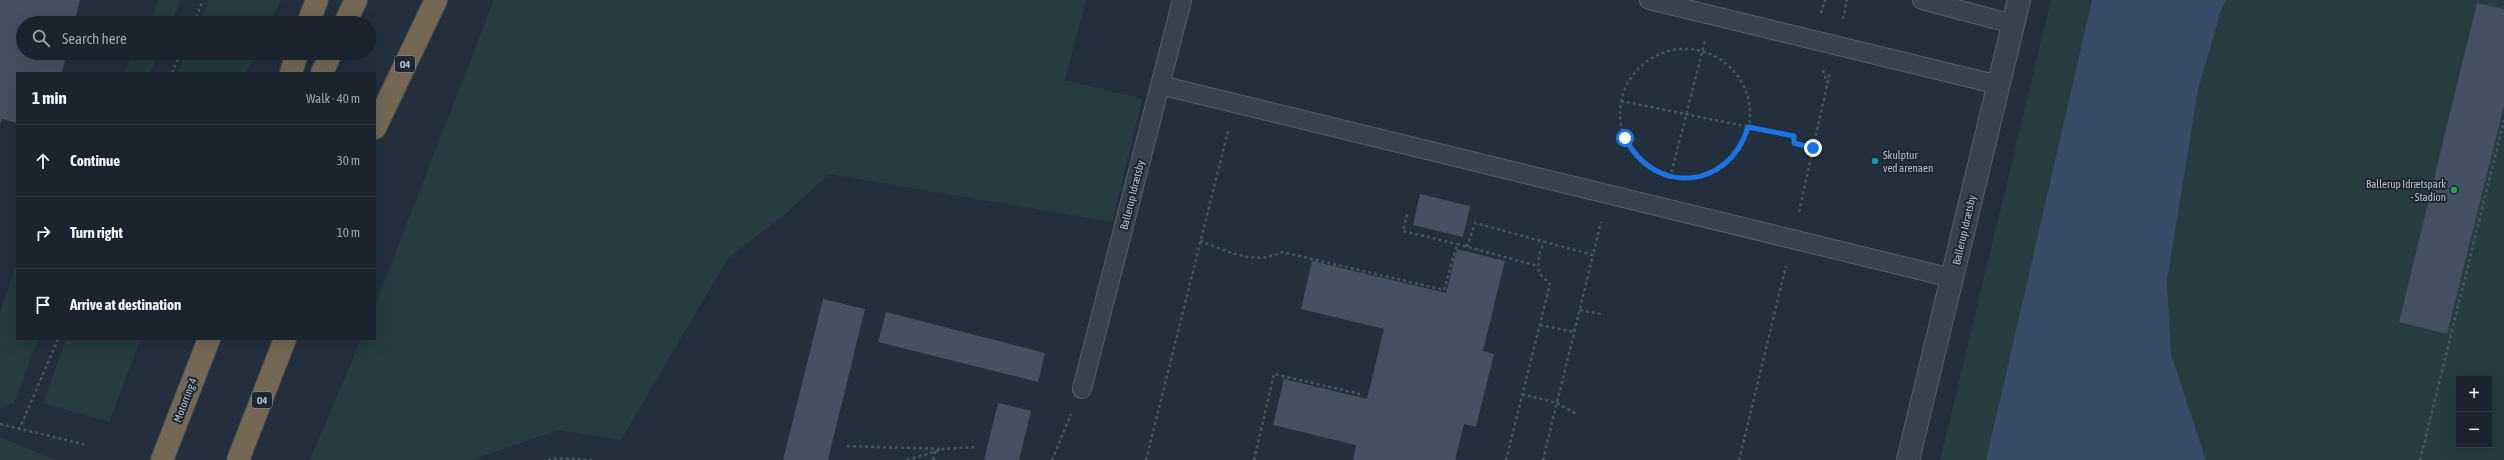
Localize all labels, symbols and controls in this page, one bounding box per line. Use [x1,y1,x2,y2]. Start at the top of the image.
search box [16,16,376,60]
icon: search [30,27,52,49]
text: Search here [62,30,127,47]
road number: O4 [395,56,415,72]
text: 1 min [32,88,67,108]
text: Walk · 40 m [306,91,360,106]
route start [1616,129,1634,147]
route end [1804,139,1822,157]
place label: Skulptur ved arenaen [1883,149,1933,174]
icon: ahead [32,150,54,172]
text: Continue [70,152,120,169]
text: 30 m [337,153,360,168]
marker: Skulptur ved arenaen [1870,156,1880,166]
street label: Ballerup Idrætsby [1118,159,1147,231]
place label: Ballerup Idrætspark - Stadion [2366,178,2446,203]
marker: Ballerup Idrætspark - Stadion [2449,185,2459,195]
street label: Ballerup Idrætsby [1950,194,1978,266]
icon: right [32,222,54,244]
text: Turn right [70,224,123,241]
text: 10 m [337,225,360,240]
icon: arrive [32,294,54,316]
text: Arrive at destination [70,296,181,313]
street label: Motorring 4 [171,376,199,424]
map controls [2456,376,2492,448]
button: + [2456,376,2492,412]
road number: O4 [252,392,272,408]
button: − [2456,412,2492,448]

